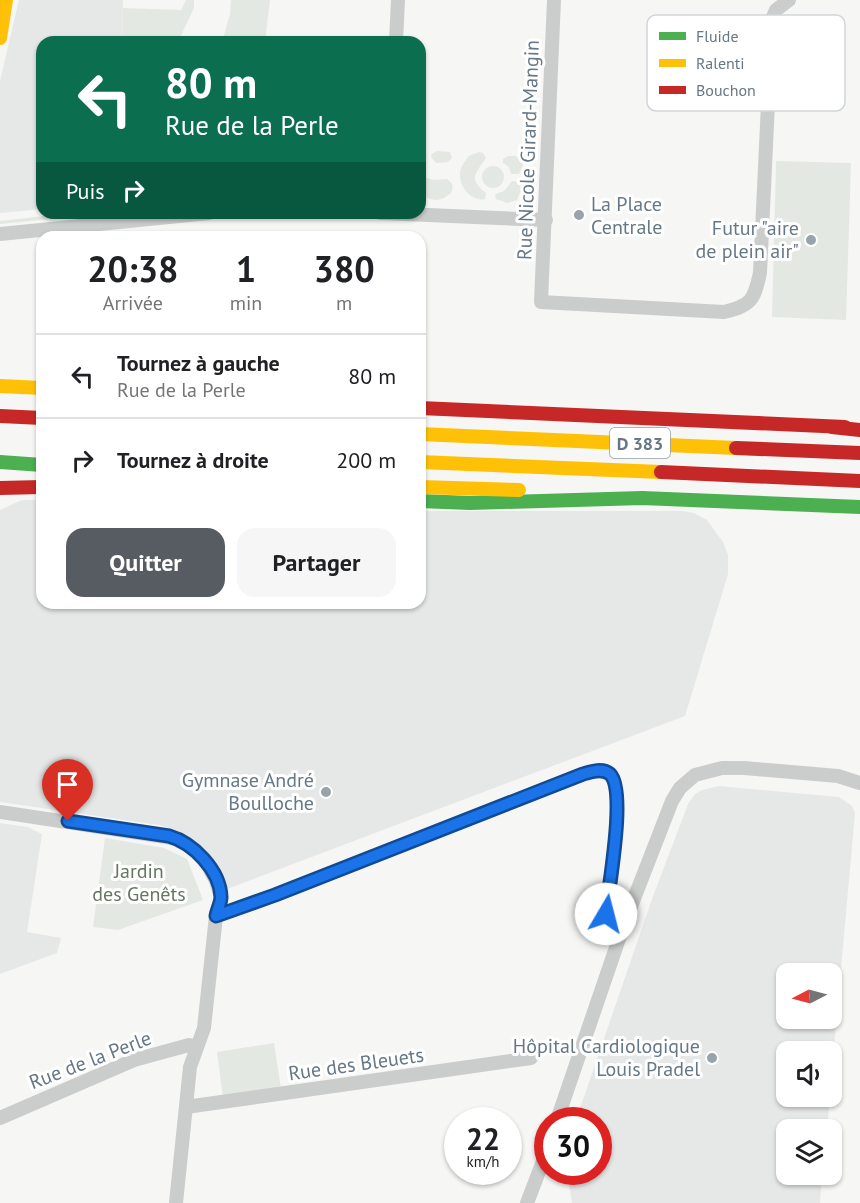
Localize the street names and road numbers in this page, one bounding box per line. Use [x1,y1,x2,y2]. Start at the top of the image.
street label: Rue Nicole Girard-Mangin [511,39,545,261]
road number: D 383 [610,428,670,458]
street label: Rue de la Perle [25,1025,155,1095]
street label: Rue des Bleuets [287,1042,425,1086]

